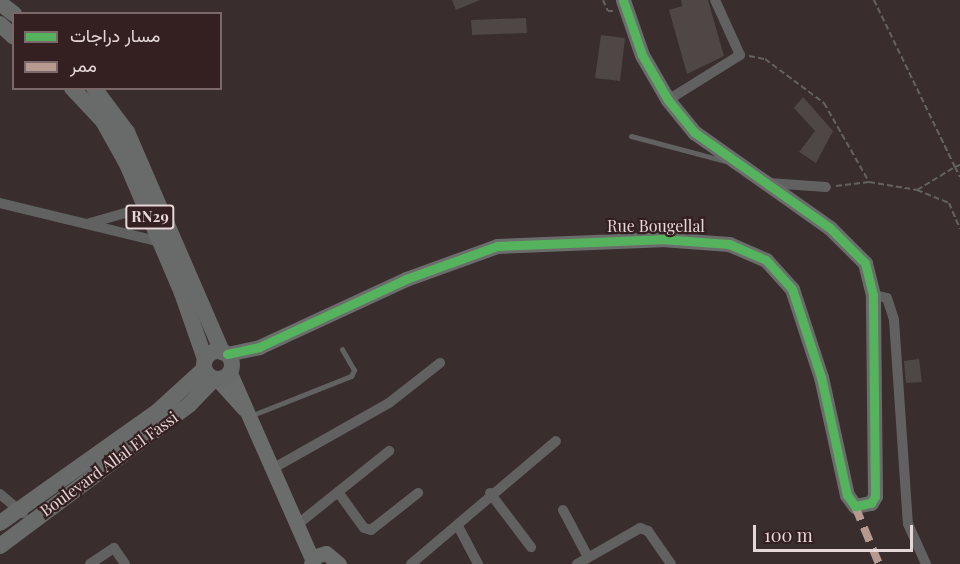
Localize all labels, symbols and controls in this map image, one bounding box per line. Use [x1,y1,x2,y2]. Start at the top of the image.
legend [12,12,222,90]
text: مسار دراجات [70,23,160,47]
text: ممر [70,53,97,77]
road number: RN29 [124,205,176,229]
street label: Rue Bougellal [607,216,705,236]
street label: Boulevard Allal El Fassi [36,407,182,521]
scale bar [756,513,916,551]
text: 100 m [764,523,813,547]

